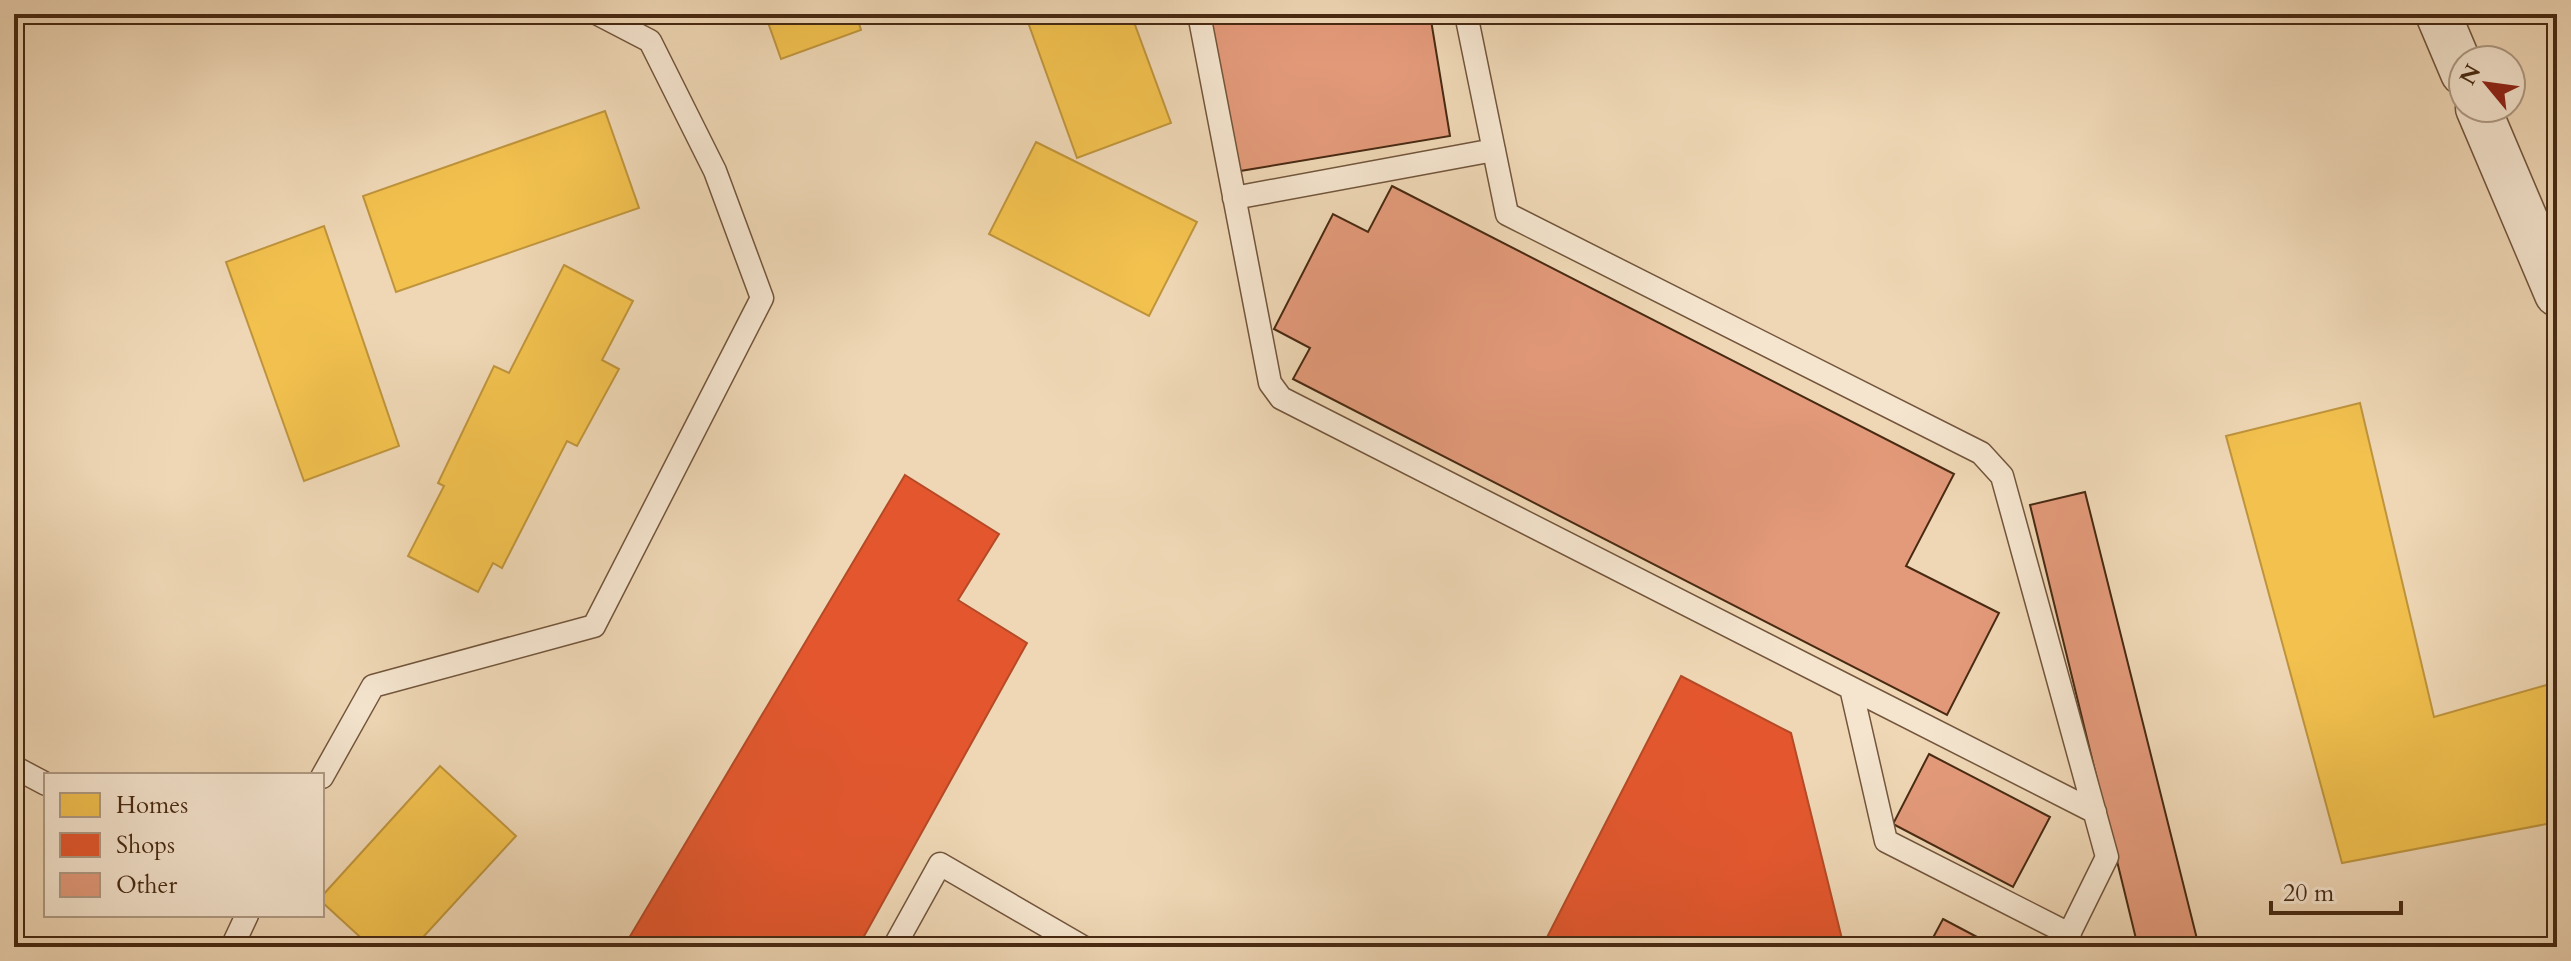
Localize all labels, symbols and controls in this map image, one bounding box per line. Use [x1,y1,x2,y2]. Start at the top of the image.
north arrow [2447,44,2527,124]
text: N [2453,59,2488,90]
legend [44,773,324,917]
text: Homes [116,789,188,822]
text: Shops [116,829,175,862]
scale bar [2271,865,2401,915]
text: Other [116,869,177,902]
text: 20 m [2283,877,2335,910]

